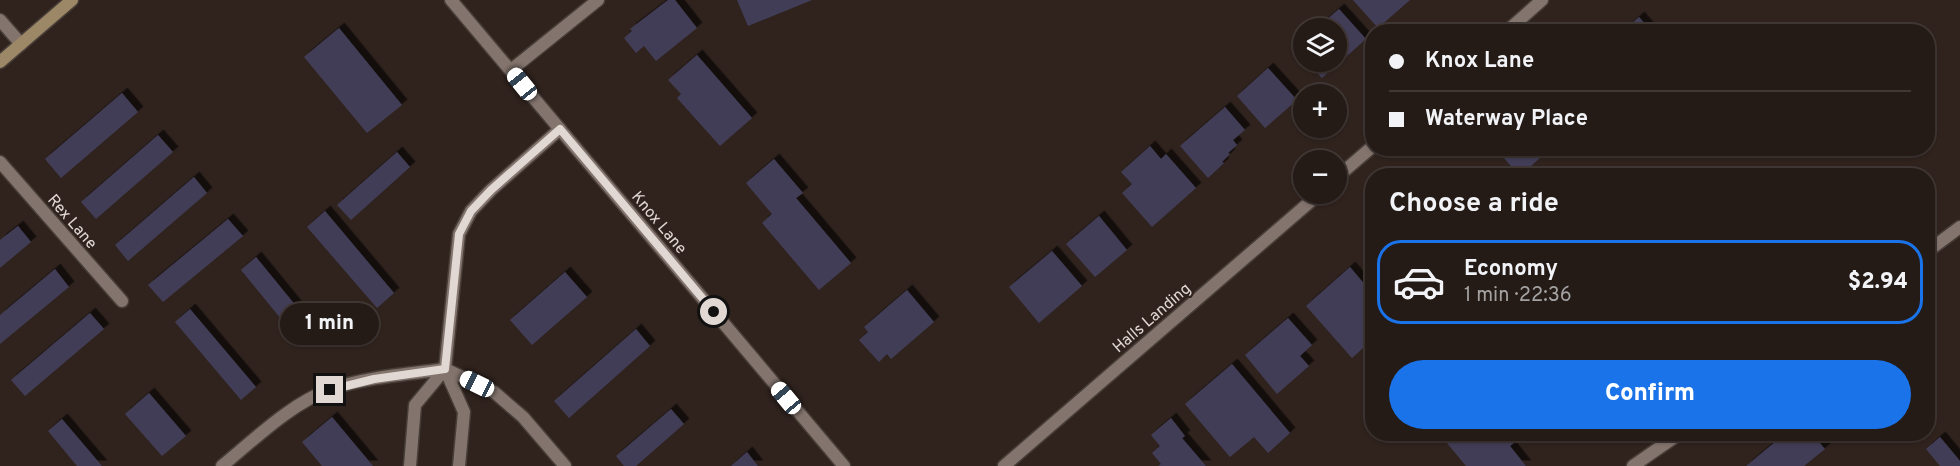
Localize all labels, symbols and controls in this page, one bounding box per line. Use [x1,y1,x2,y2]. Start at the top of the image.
map controls [1293,18,1347,204]
button: layers [1293,18,1347,72]
text: Knox Lane [1425,48,1534,75]
car [504,64,540,104]
button: + [1293,84,1347,138]
text: Waterway Place [1425,106,1588,133]
button: − [1293,150,1347,204]
text: Choose a ride [1389,187,1559,221]
street label: Knox Lane [626,188,691,259]
street label: Rex Lane [42,191,101,254]
icon: car [1392,255,1446,309]
text: Economy [1464,256,1558,283]
text: $2.94 [1848,269,1908,296]
street label: Halls Landing [1109,279,1195,358]
text: 1 min · 22:36 [1464,283,1572,309]
route start [700,298,727,325]
callout: 1 min [280,303,380,345]
text: 1 min [305,311,354,337]
button: Confirm [1389,360,1911,429]
car [457,368,497,400]
route end [316,376,343,403]
car [768,378,804,418]

